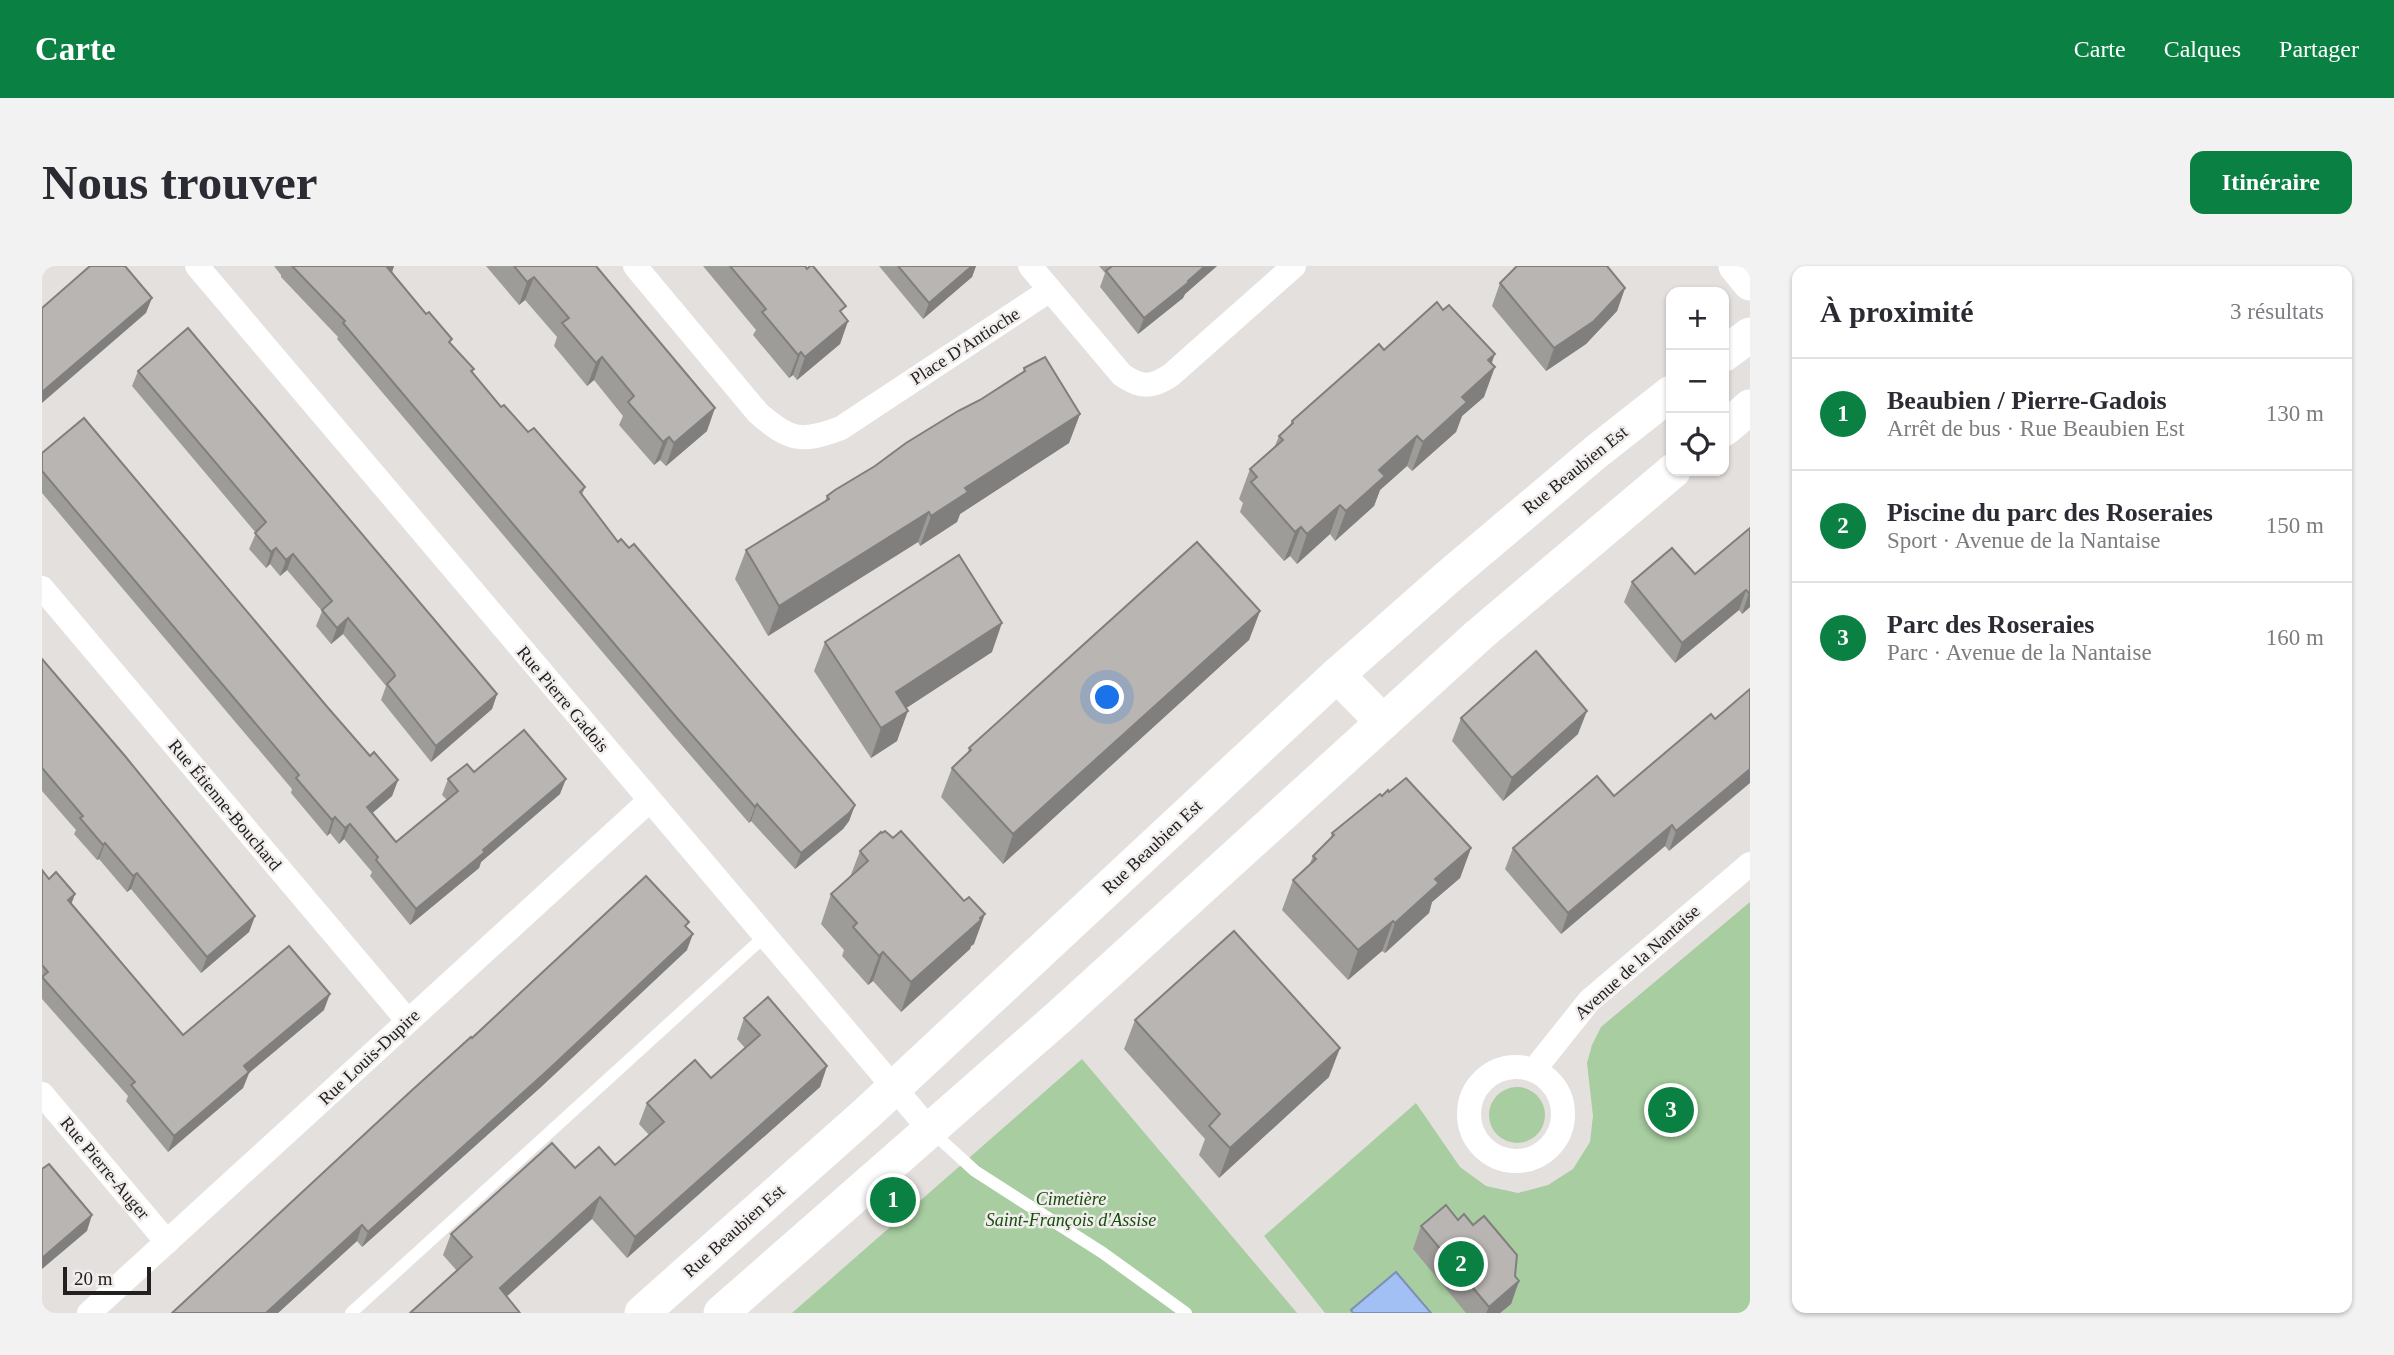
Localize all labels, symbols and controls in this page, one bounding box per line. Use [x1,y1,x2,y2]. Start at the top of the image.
text: Carte [35,31,116,67]
text: Carte [2074,36,2126,62]
text: Calques [2164,36,2241,62]
text: Partager [2279,36,2359,62]
button: Itinéraire [2190,151,2352,214]
text: Nous trouver [42,155,317,210]
map controls [1666,287,1729,476]
button: + [1666,287,1729,350]
text: À proximité [1820,295,1974,328]
text: 3 résultats [2230,299,2324,324]
street label: Place D'Antioche [907,303,1023,389]
button: − [1666,350,1729,413]
text: Beaubien / Pierre-Gadois [1887,386,2167,415]
text: 1 [1837,401,1849,426]
text: 130 m [2266,401,2324,426]
button: locate [1666,413,1729,476]
text: Arrêt de bus · Rue Beaubien Est [1887,416,2185,441]
street label: Rue Beaubien Est [1519,422,1631,518]
text: Piscine du parc des Roseraies [1887,498,2213,527]
text: 2 [1837,513,1849,538]
text: 150 m [2266,513,2324,538]
text: Sport · Avenue de la Nantaise [1887,528,2161,553]
text: Parc des Roseraies [1887,610,2094,639]
text: 3 [1837,625,1849,650]
text: 160 m [2266,625,2324,650]
text: Parc · Avenue de la Nantaise [1887,640,2152,665]
street label: Rue Pierre Gadois [513,642,613,756]
your location [1090,680,1124,714]
street label: Rue Étienne-Bouchard [164,735,286,874]
street label: Rue Beaubien Est [1098,796,1206,898]
street label: Avenue de la Nantaise [1570,901,1704,1023]
street label: Rue Louis-Dupire [314,1005,424,1109]
pin: 3 [1648,1084,1694,1136]
street label: Rue Pierre-Auger [56,1113,154,1223]
pin: 1 [870,1174,916,1226]
street label: Rue Beaubien Est [679,1180,789,1282]
park label: Cimetière Saint-François d'Assise [986,1189,1156,1230]
pin: 2 [1438,1238,1484,1290]
scale bar [63,1264,150,1296]
text: 20 m [74,1268,113,1289]

